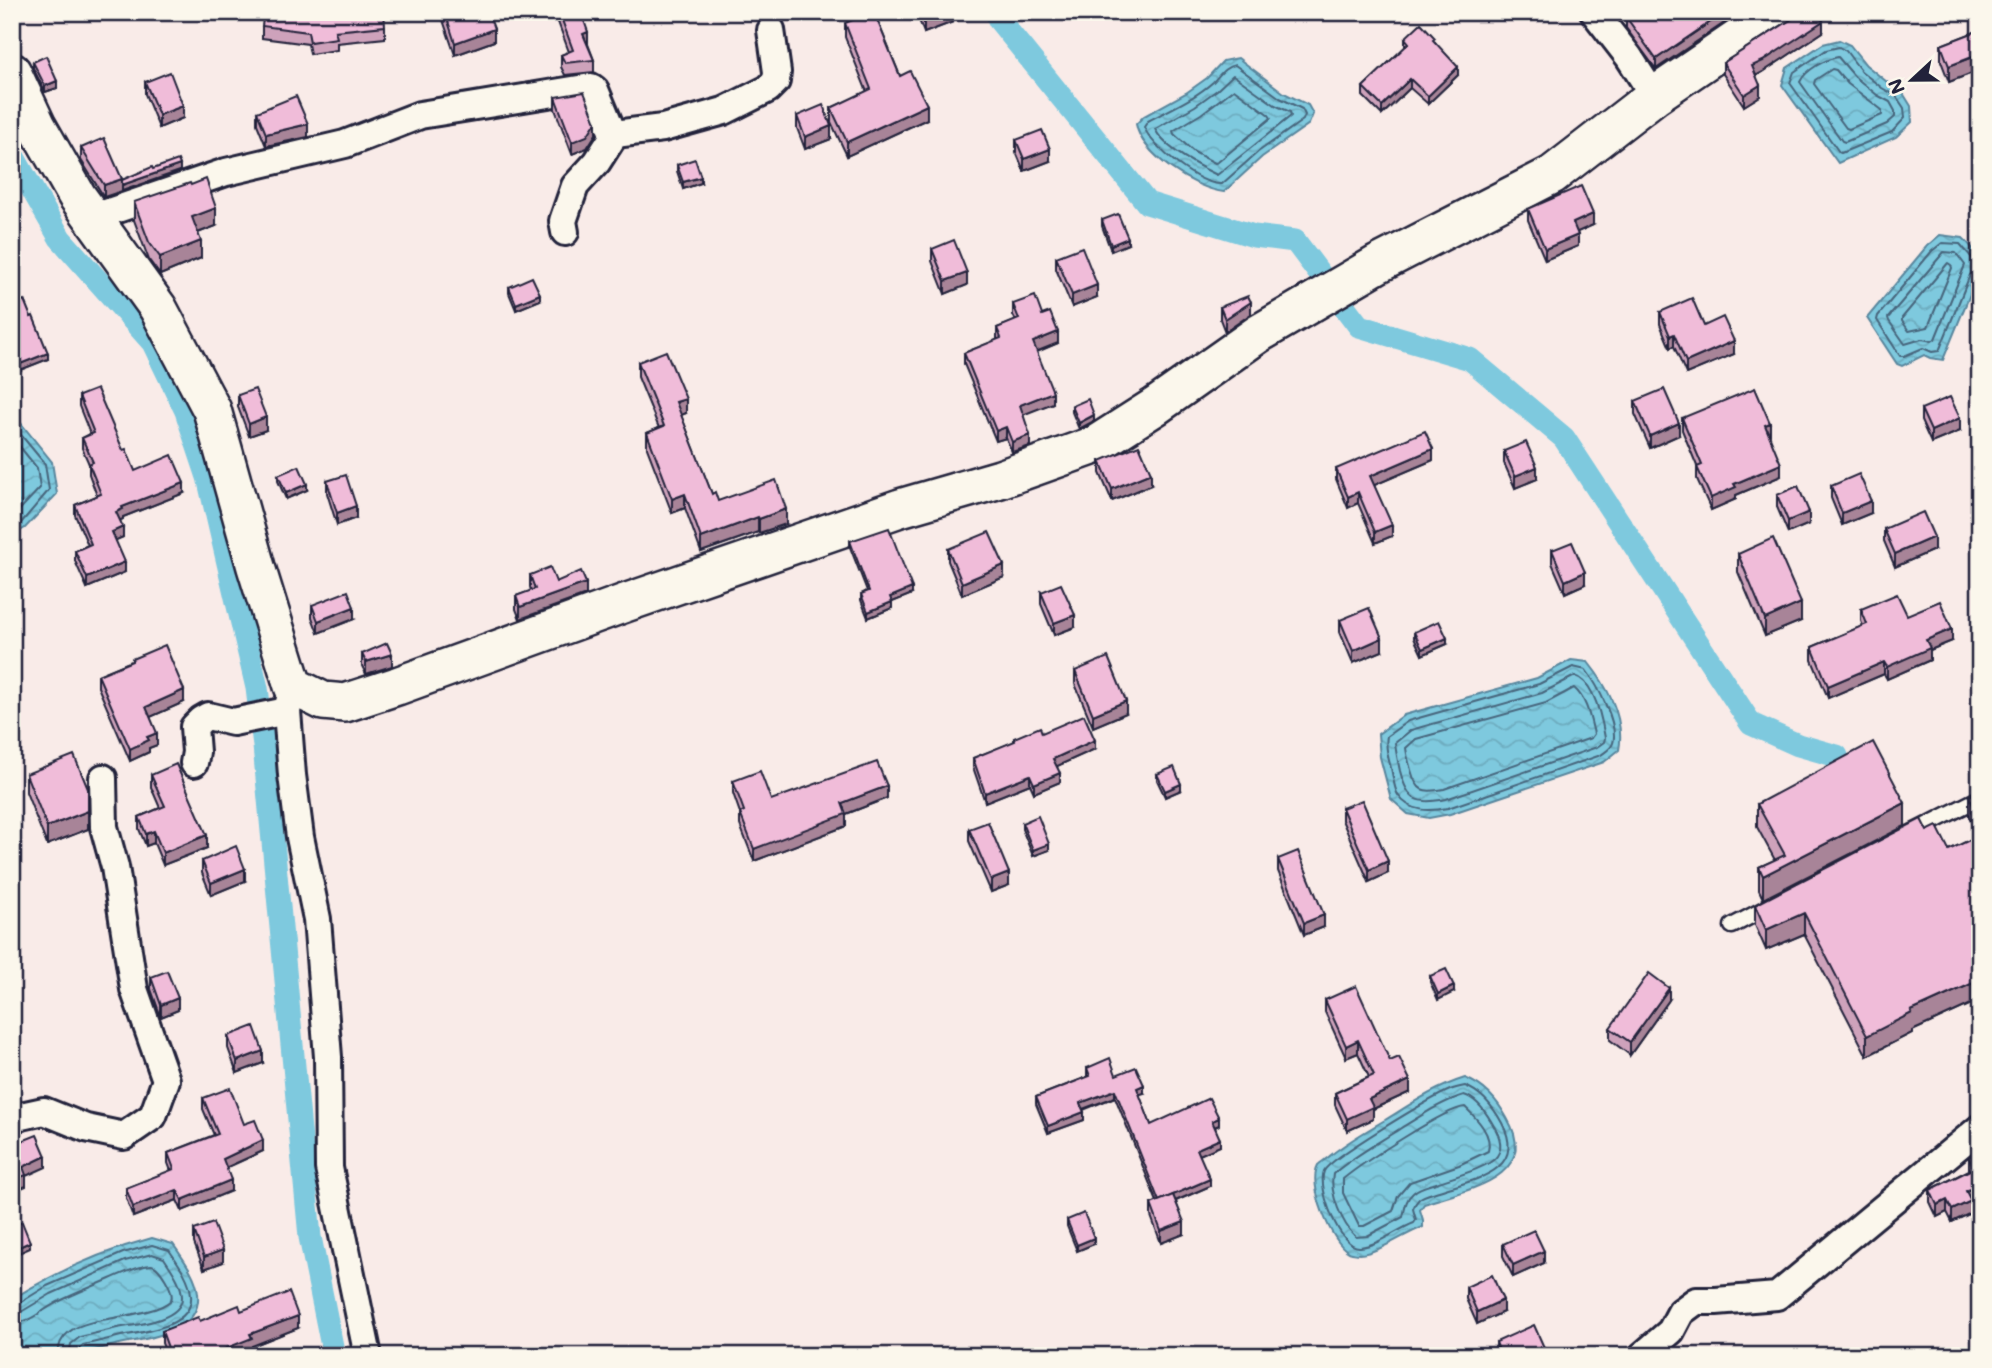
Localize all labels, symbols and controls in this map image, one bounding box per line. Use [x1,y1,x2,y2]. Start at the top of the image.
north arrow [1876,46,1946,116]
text: N [1881,75,1910,98]

